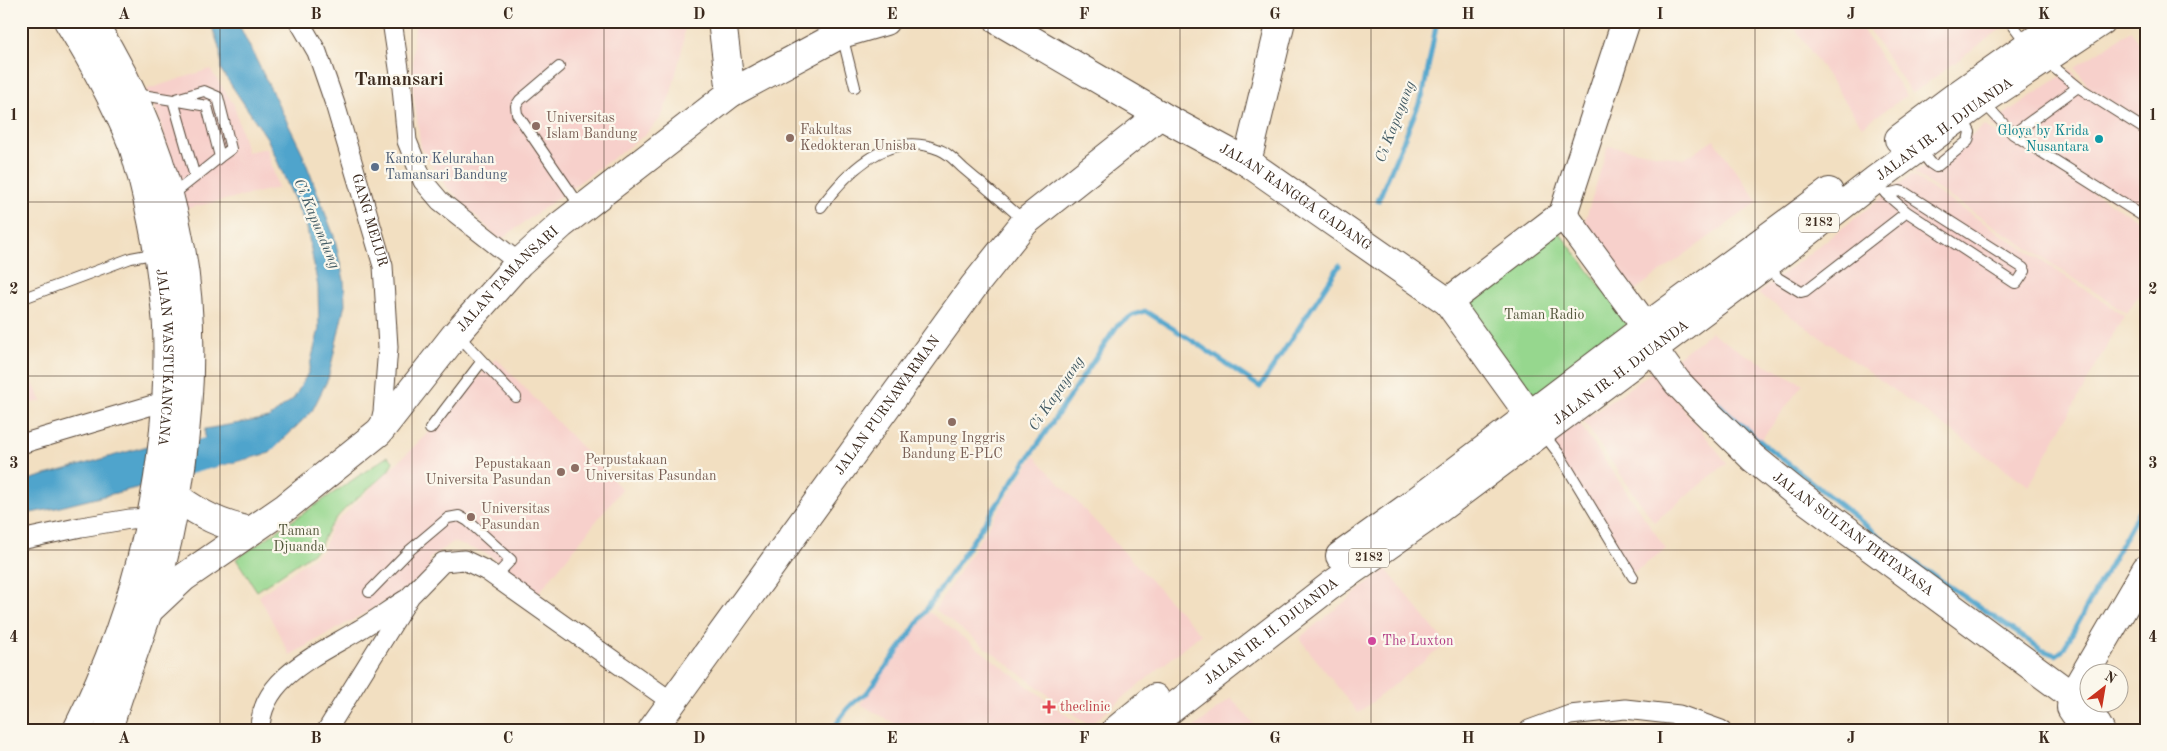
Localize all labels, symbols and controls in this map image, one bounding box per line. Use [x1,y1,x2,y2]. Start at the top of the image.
text: A [118,7,130,23]
text: B [310,7,322,23]
text: C [503,7,513,23]
text: D [693,7,705,23]
text: E [886,7,898,23]
text: F [1079,7,1090,23]
text: G [1269,7,1281,23]
text: H [1461,7,1475,23]
text: I [1656,7,1664,23]
text: J [1847,7,1856,23]
text: K [2038,7,2050,23]
district label: Tamansari [354,71,444,90]
street label: JALAN IR. H. DJUANDA [1874,75,2016,183]
water label: Ci Kapayang [1374,79,1418,165]
text: 1 [9,108,19,124]
text: 1 [2148,108,2158,124]
place label: Universitas Islam Bandung [546,111,638,141]
marker: Universitas Islam Bandung [530,120,542,132]
place label: Fakultas Kedokteran Unisba [800,123,917,153]
place label: Gloya by Krida Nusantara [1998,124,2089,154]
marker: Fakultas Kedokteran Unisba [784,132,796,144]
marker: Gloya by Krida Nusantara [2093,133,2105,145]
street label: JALAN RANGGA GADANG [1217,141,1374,253]
place label: Kantor Kelurahan Tamansari Bandung [385,152,508,182]
marker: Kantor Kelurahan Tamansari Bandung [369,161,381,173]
street label: GANG MELUR [349,172,390,268]
water label: Ci Kapundung [290,177,342,271]
road number: 2182 [1799,214,1839,232]
street label: JALAN TAMANSARI [455,224,561,334]
street label: JALAN WASTUKANCANA [154,268,175,447]
text: 2 [9,282,19,298]
text: 2 [2148,282,2158,298]
park label: Taman Radio [1504,308,1584,322]
street label: JALAN IR. H. DJUANDA [1551,318,1691,428]
street label: JALAN PURNAWARMAN [832,333,943,477]
water label: Ci Kapayang [1027,354,1087,434]
marker: Kampung Inggris Bandung E-PLC [946,416,958,428]
place label: Kampung Inggris Bandung E-PLC [899,431,1005,461]
place label: Perpustakaan Universitas Pasundan [585,453,717,483]
text: 3 [9,456,19,472]
text: 3 [2148,456,2158,472]
place label: Pepustakaan Universita Pasundan [426,457,551,487]
marker: Perpustakaan Universitas Pasundan [569,462,581,474]
marker: Pepustakaan Universita Pasundan [555,466,567,478]
street label: JALAN SULTAN TIRTAYASA [1770,470,1936,599]
place label: Universitas Pasundan [481,502,550,532]
marker: Universitas Pasundan [465,511,477,523]
park label: Taman Djuanda [273,524,325,554]
road number: 2182 [1349,548,1389,568]
street label: JALAN IR. H. DJUANDA [1202,575,1341,687]
text: 4 [9,630,19,646]
text: 4 [2148,630,2158,646]
place label: The Luxton [1382,634,1454,648]
marker: The Luxton [1366,635,1378,647]
north arrow [2080,664,2130,714]
text: N [2102,669,2119,687]
marker: theclinic [1042,700,1056,714]
place label: theclinic [1060,700,1110,714]
text: A [118,731,130,747]
text: B [310,731,322,747]
text: C [503,731,513,747]
text: D [693,731,705,747]
text: E [886,731,898,747]
text: F [1079,731,1090,747]
text: G [1269,731,1281,747]
text: H [1461,731,1475,747]
text: I [1656,731,1664,747]
text: J [1847,731,1856,747]
text: K [2038,731,2050,747]

